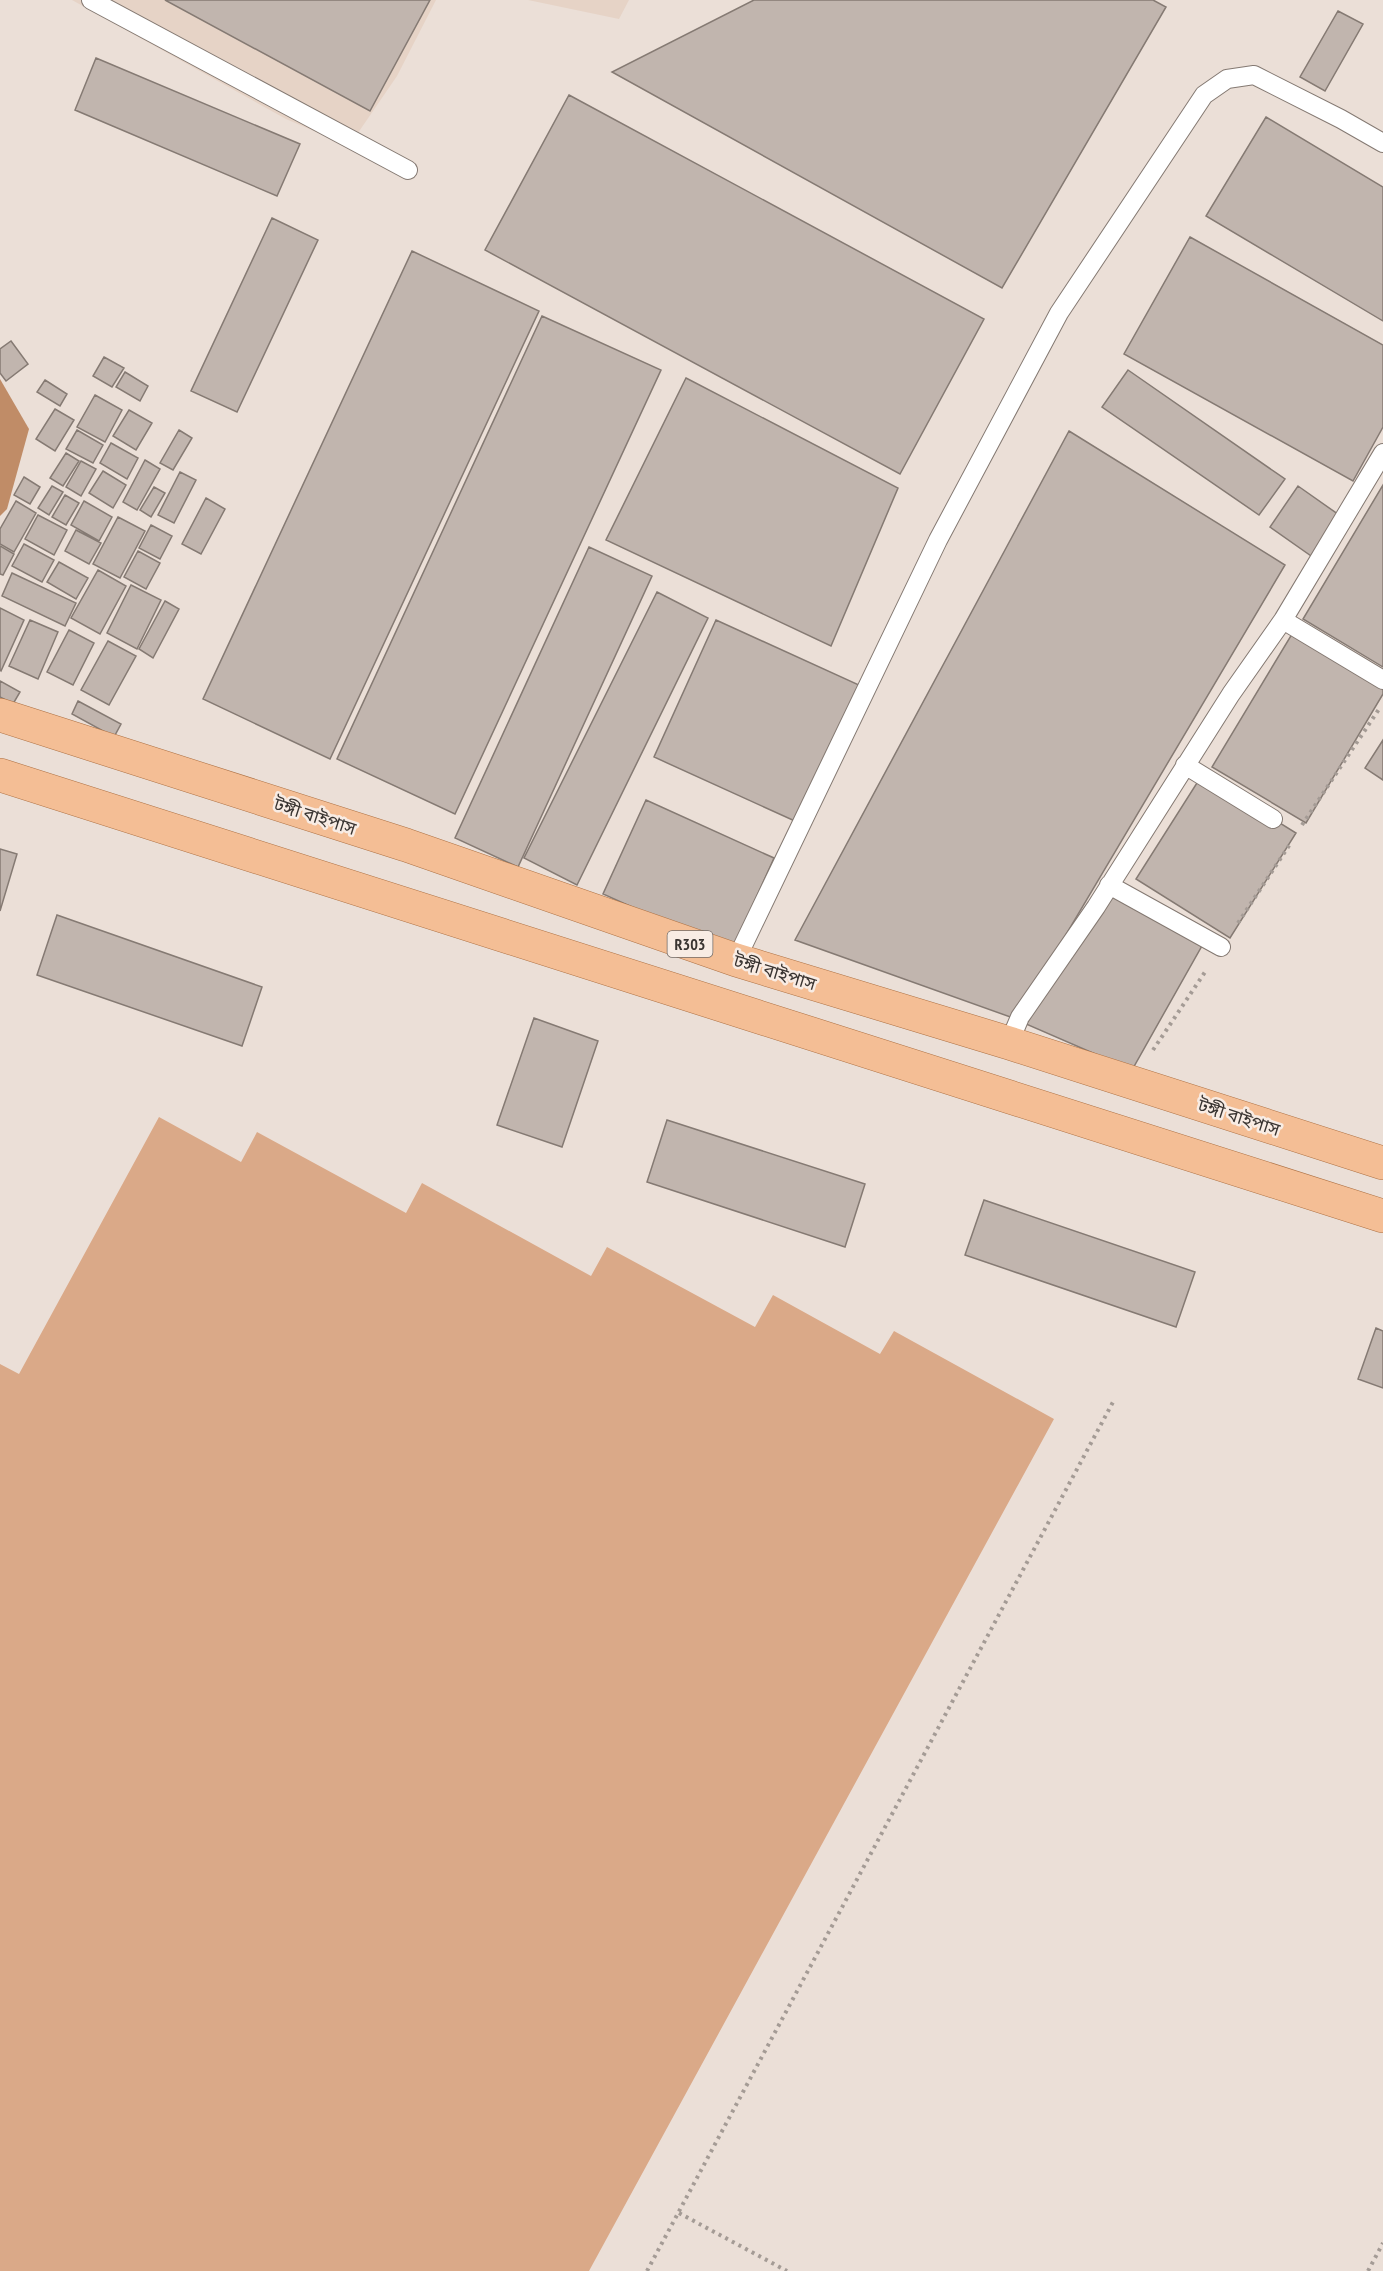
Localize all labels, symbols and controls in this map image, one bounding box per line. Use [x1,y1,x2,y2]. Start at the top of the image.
street label: টঙ্গী বাইপাস [270,792,360,840]
road number: R303 [668,931,712,957]
street label: টঙ্গী বাইপাস [730,948,820,996]
street label: টঙ্গী বাইপাস [1194,1093,1284,1141]

